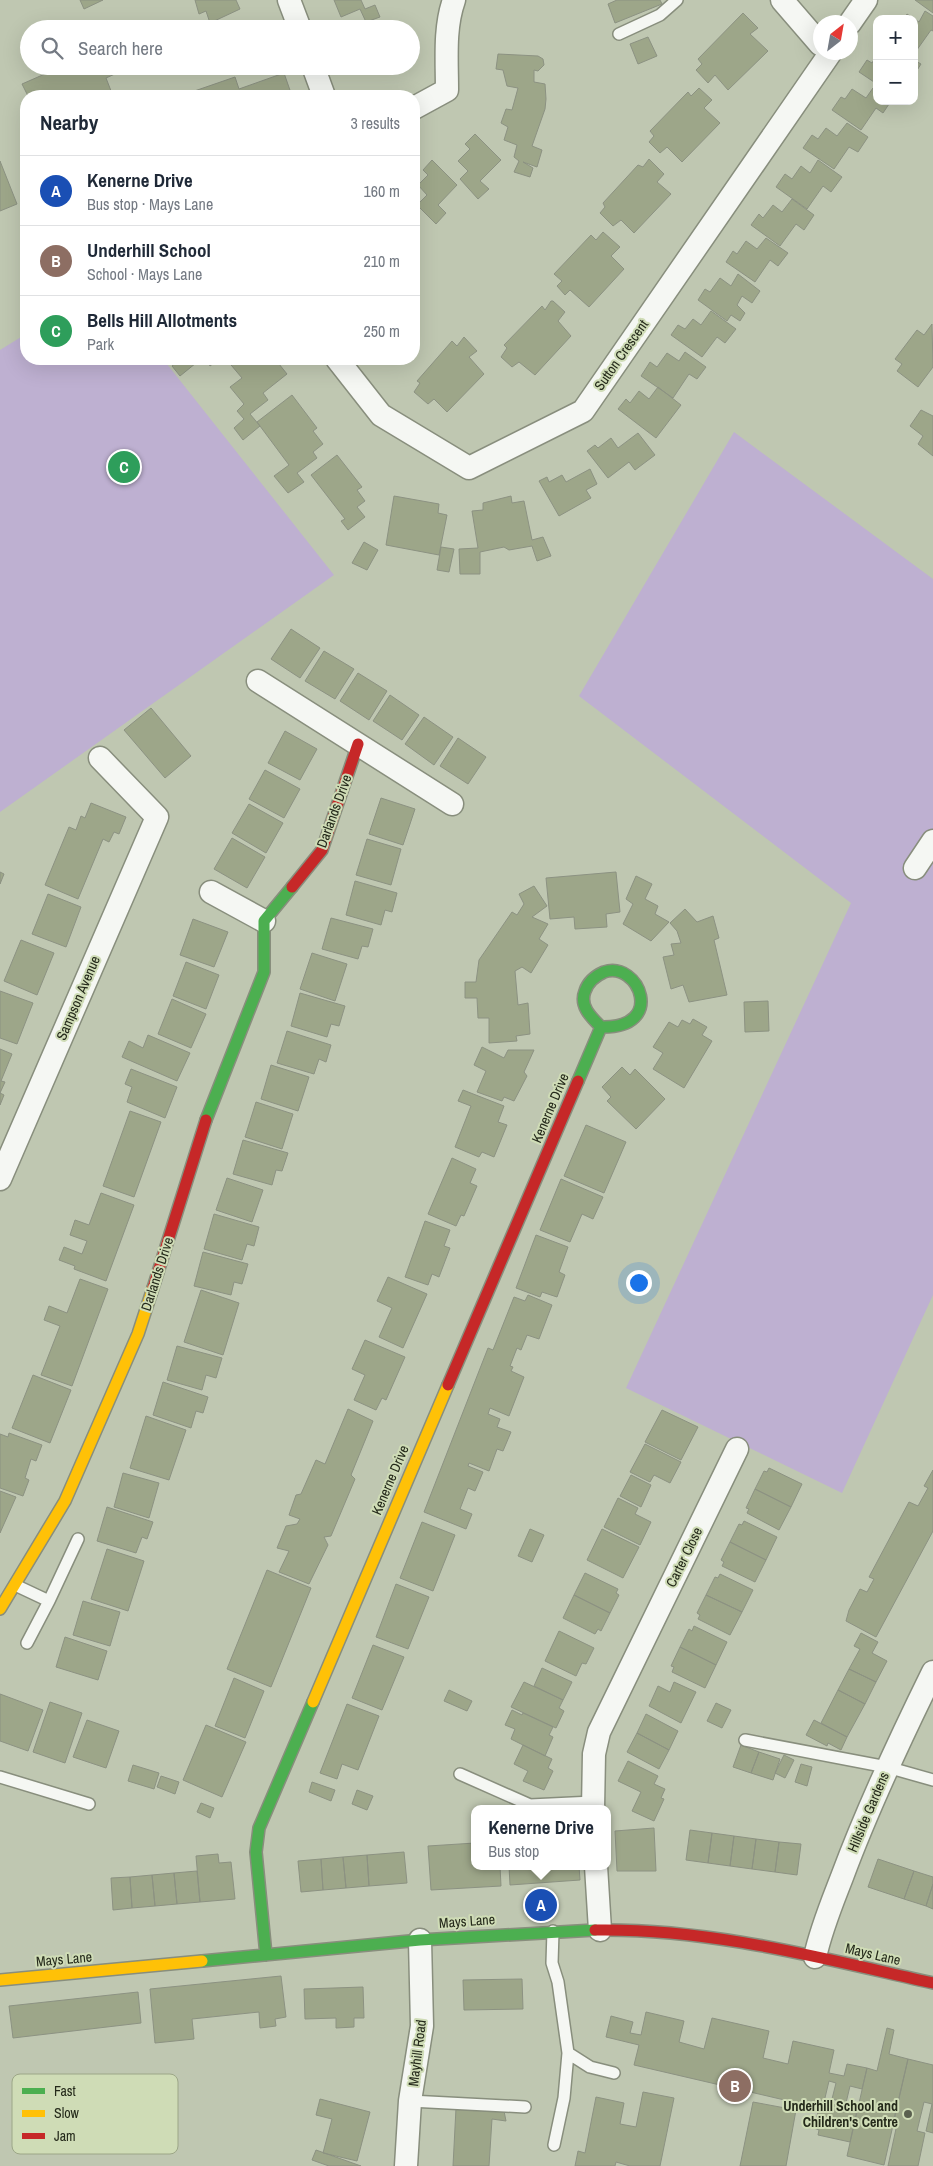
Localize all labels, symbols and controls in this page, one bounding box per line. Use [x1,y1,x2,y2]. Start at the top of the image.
north arrow [813,15,858,60]
map controls [873,15,918,105]
button: + [873,15,918,60]
search box [20,20,420,75]
icon: search [38,34,66,62]
text: Search here [78,35,163,61]
button: − [873,60,918,105]
text: Nearby [40,108,98,137]
text: 3 results [350,112,400,134]
text: Kenerne Drive [87,167,193,193]
text: A [51,180,61,202]
text: 160 m [364,180,400,202]
text: Bus stop · Mays Lane [87,193,213,215]
text: Underhill School [87,237,211,263]
text: B [51,250,61,272]
text: 210 m [364,250,400,272]
text: School · Mays Lane [87,263,202,285]
text: Bells Hill Allotments [87,307,237,333]
street label: Sutton Crescent [590,316,652,394]
text: C [51,320,61,342]
text: 250 m [364,320,400,342]
text: Park [87,333,114,355]
pin: C [108,448,140,486]
street label: Darlands Drive [312,772,356,850]
street label: Sampson Avenue [52,953,104,1043]
street label: Kenerne Drive [527,1070,573,1146]
street label: Darlands Drive [137,1235,177,1313]
your location [626,1270,652,1296]
street label: Kenerne Drive [367,1442,413,1518]
street label: Carter Close [662,1524,706,1590]
street label: Hillside Gardens [843,1769,893,1855]
popup [471,1805,611,1870]
text: Kenerne Drive [488,1814,594,1840]
text: Bus stop [488,1840,539,1862]
pin: A [525,1886,557,1924]
street label: Mays Lane [438,1910,496,1932]
street label: Mays Lane [844,1939,902,1969]
street label: Mays Lane [35,1948,93,1970]
street label: Mayhill Road [404,2019,430,2087]
pin: B [719,2067,751,2105]
legend [12,2074,178,2154]
text: Fast [54,2082,76,2100]
place label: Underhill School and Children's Centre [783,2097,898,2131]
text: Slow [54,2104,80,2122]
marker: Underhill School and Children's Centre [902,2108,914,2120]
text: Jam [54,2127,76,2145]

